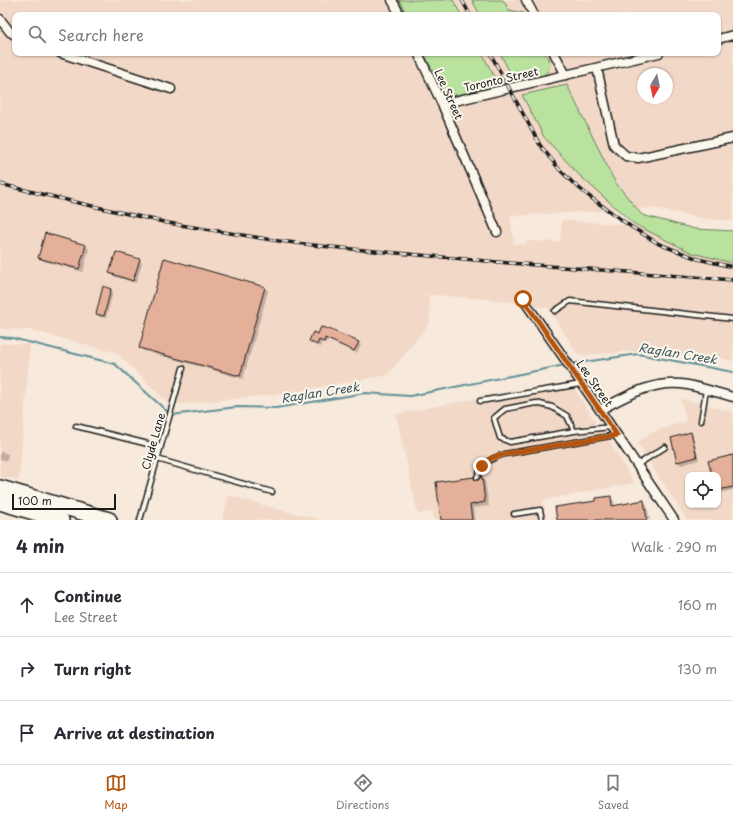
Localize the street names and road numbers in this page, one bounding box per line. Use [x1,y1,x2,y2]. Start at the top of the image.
street label: Toronto Street [462,62,540,96]
street label: Lee Street [430,66,468,123]
street label: Lee Street [573,356,618,410]
street label: Clyde Lane [137,411,169,471]

